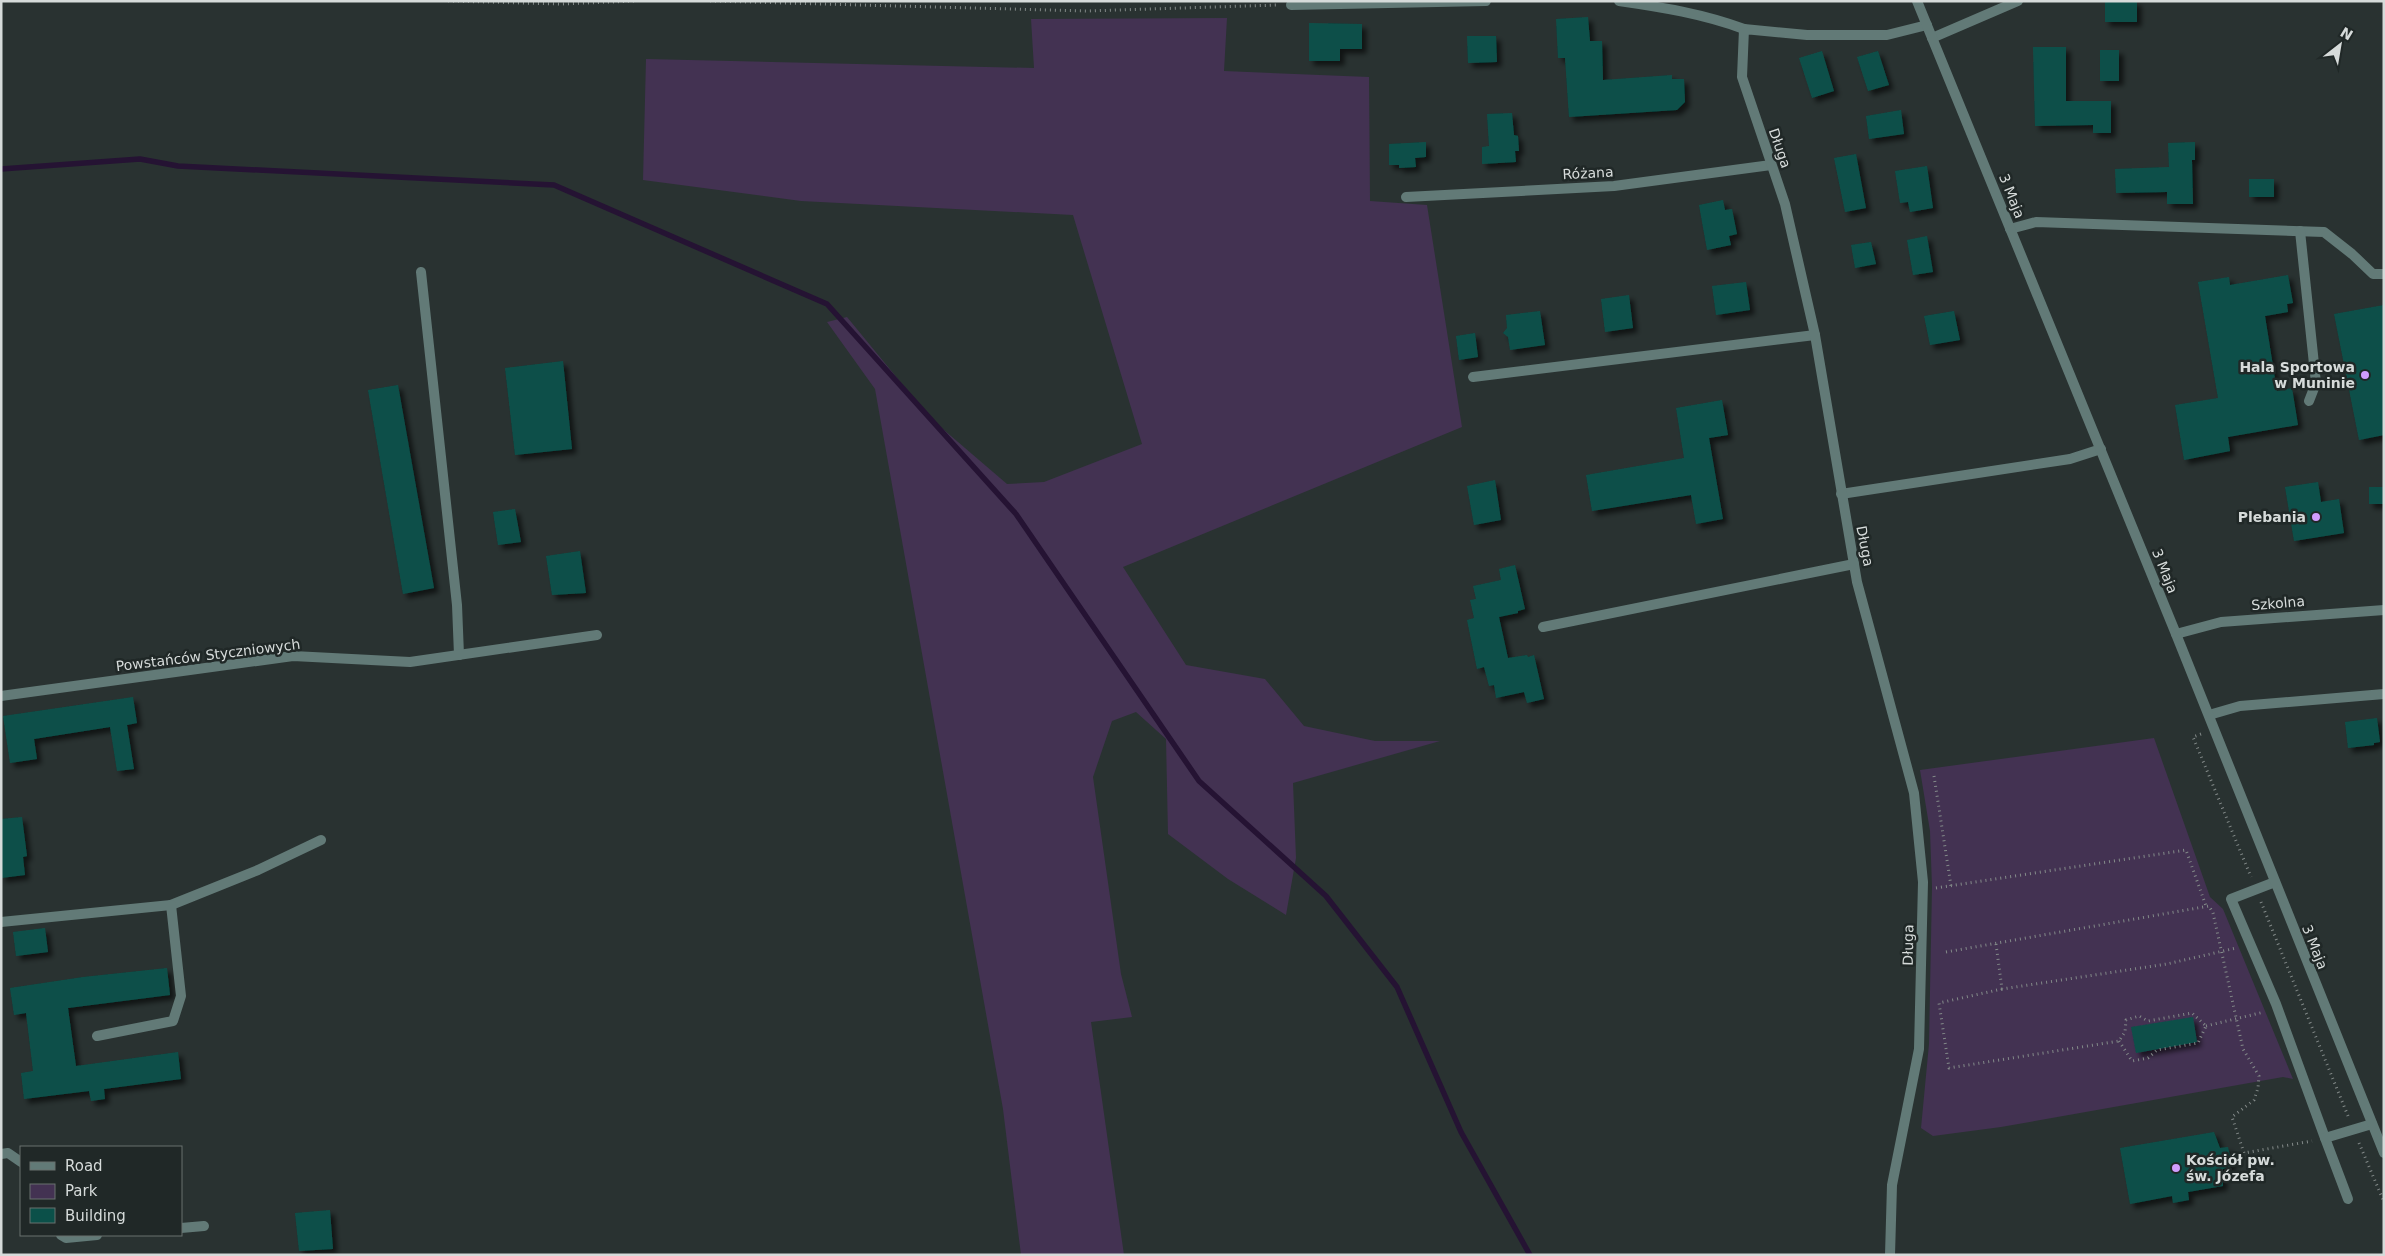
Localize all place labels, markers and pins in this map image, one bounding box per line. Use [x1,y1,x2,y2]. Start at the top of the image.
place label: Hala Sportowa w Muninie [2239,359,2355,391]
marker: Hala Sportowa w Muninie [2359,369,2371,381]
place label: Plebania [2238,509,2306,525]
marker: Plebania [2310,511,2322,523]
place label: Kościół pw. św. Józefa [2186,1152,2275,1184]
marker: Kościół pw. św. Józefa [2170,1162,2182,1174]

